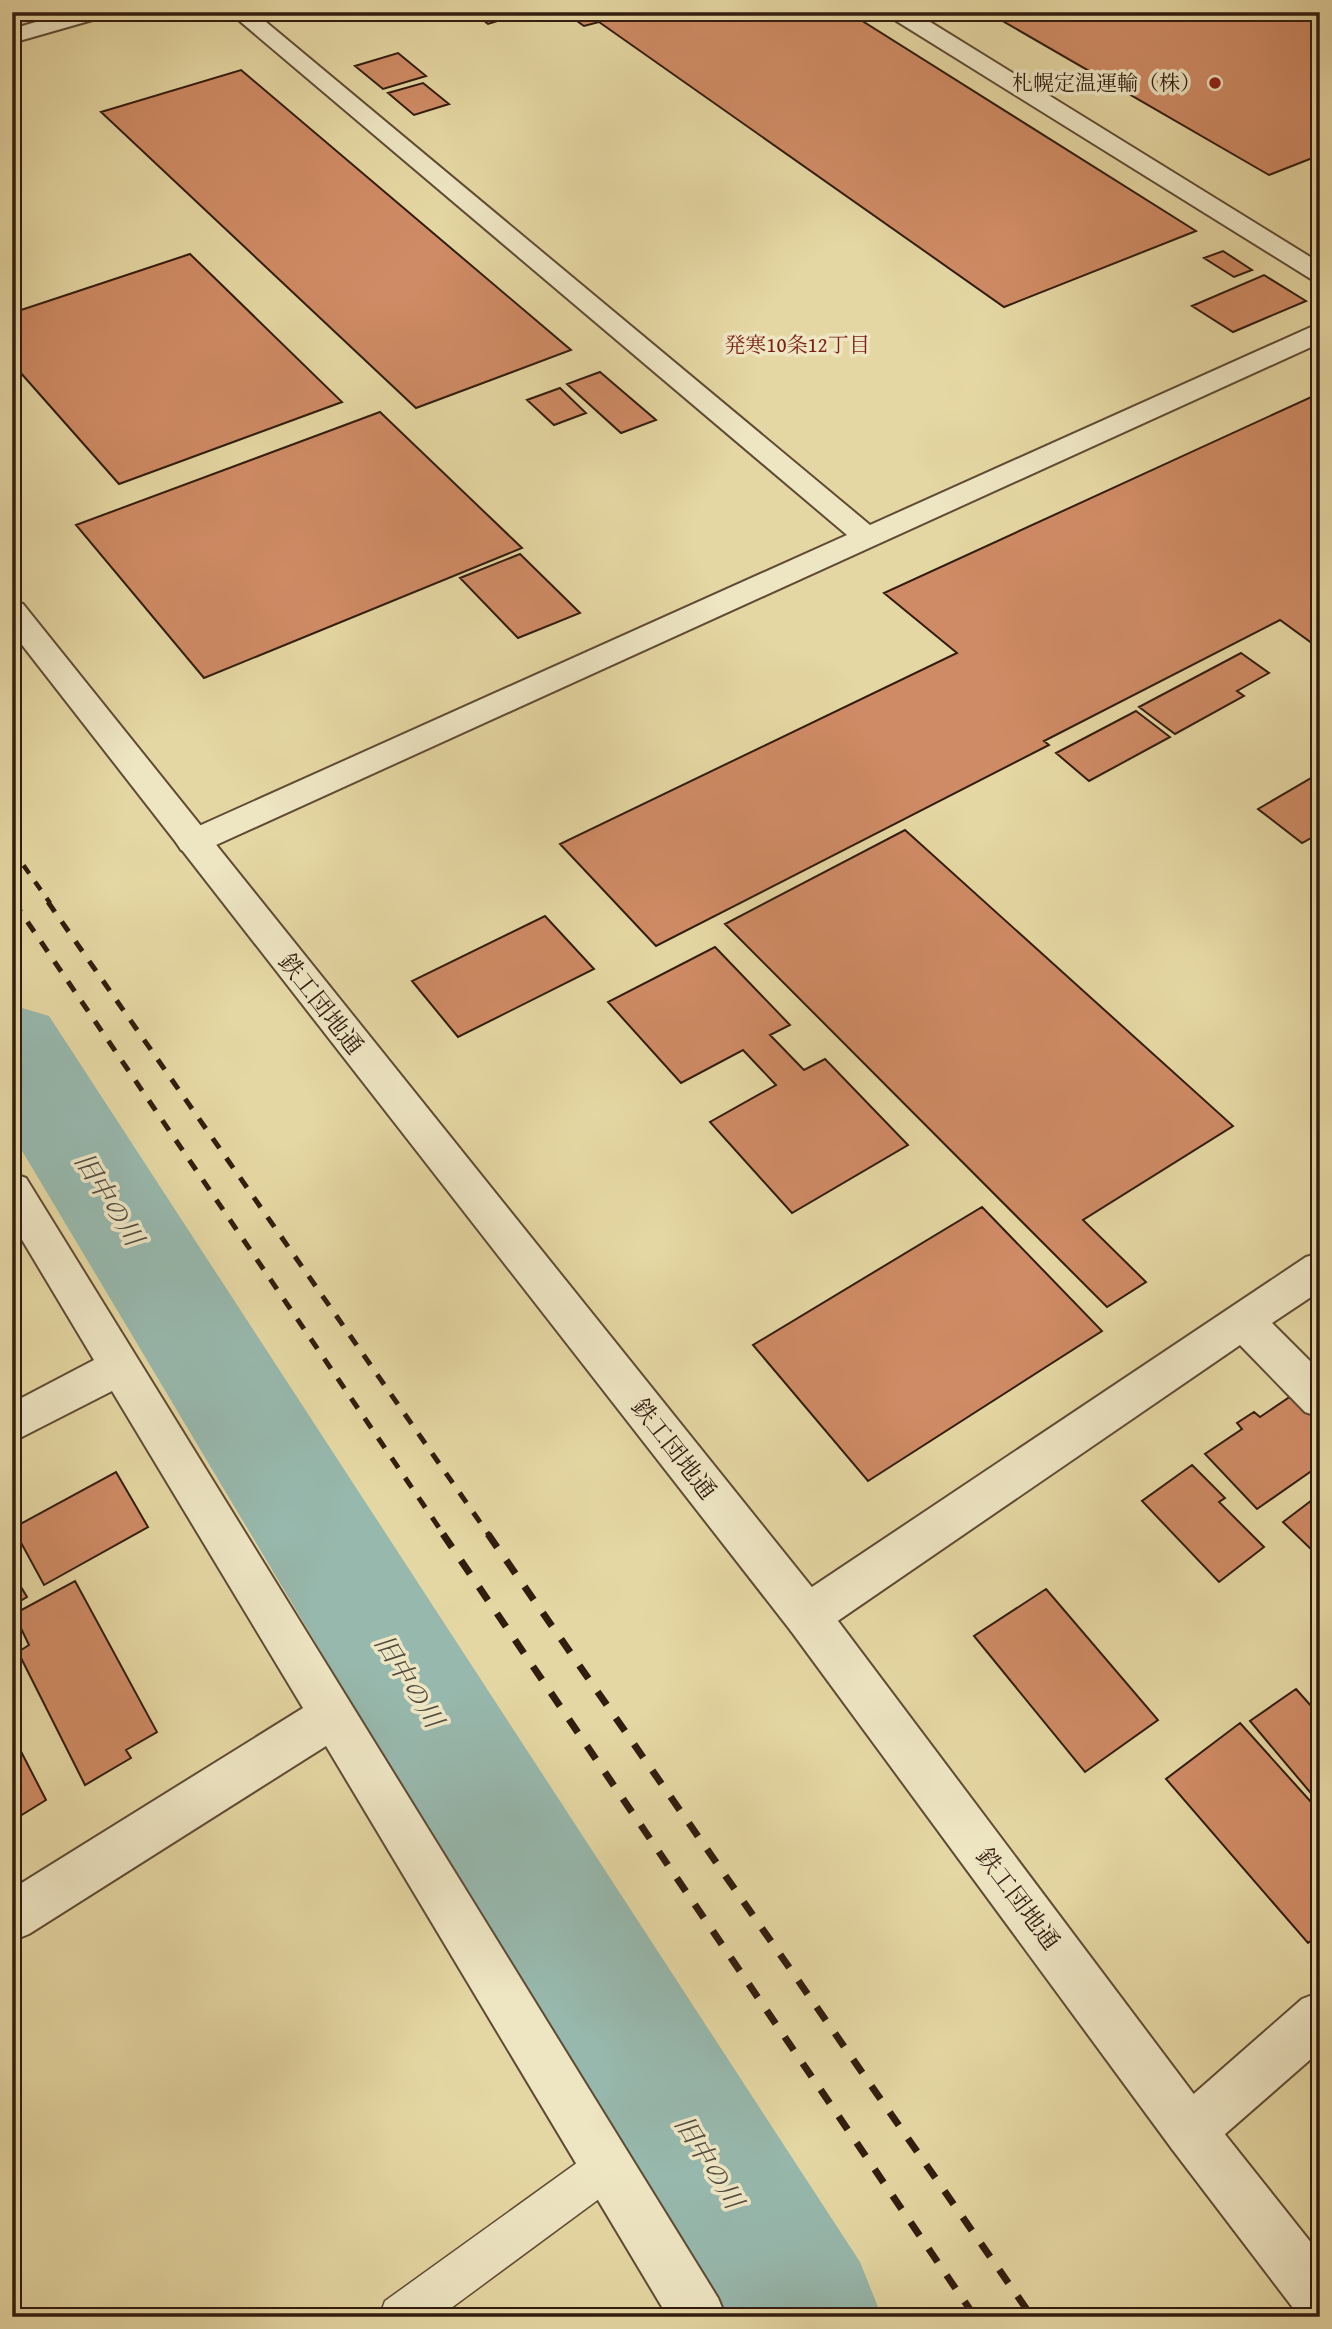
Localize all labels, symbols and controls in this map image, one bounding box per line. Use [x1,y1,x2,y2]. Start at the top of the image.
place label: 札幌定温運輸（株） [1012,67,1201,98]
marker: 札幌定温運輸（株） [1207,75,1223,91]
district label: 発寒10条12丁目 [724,329,870,360]
street label: 鉄工団地通 [271,946,372,1062]
water label: 旧中の川 [65,1144,155,1256]
street label: 鉄工団地通 [624,1391,725,1507]
water label: 旧中の川 [365,1626,455,1738]
street label: 鉄工団地通 [968,1840,1068,1957]
water label: 旧中の川 [665,2107,755,2219]

